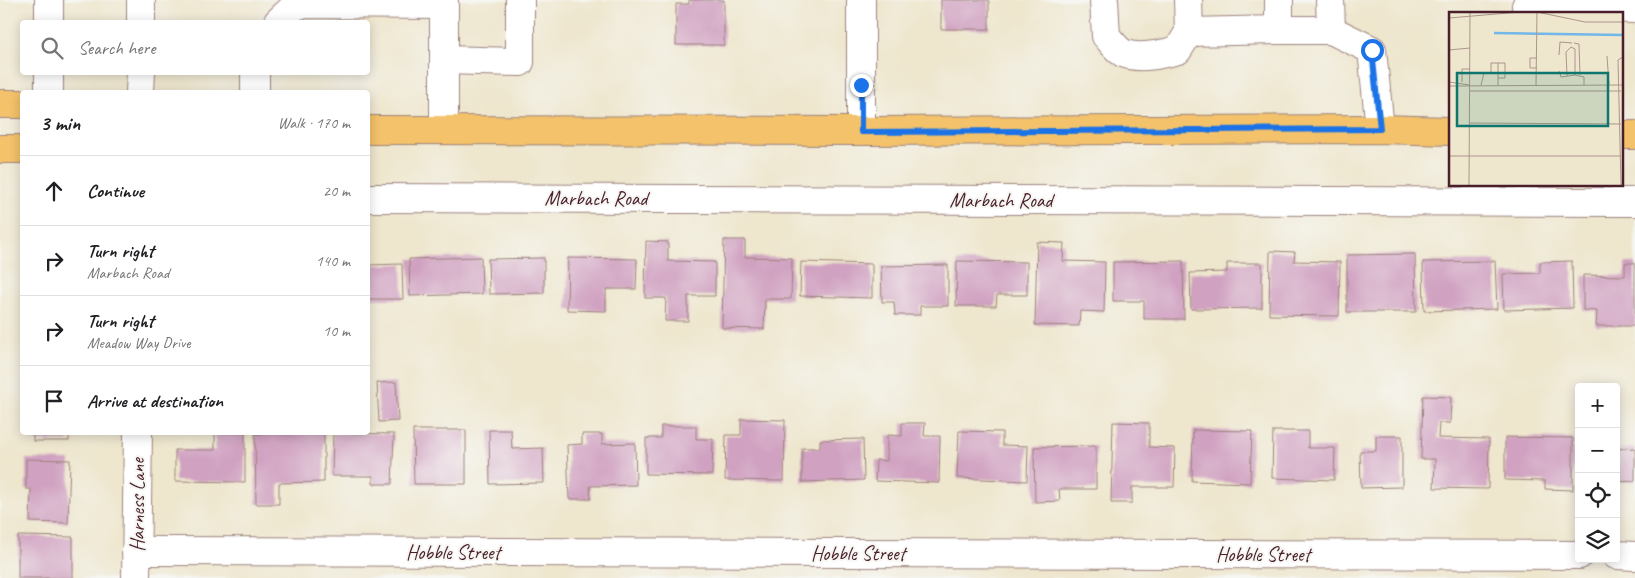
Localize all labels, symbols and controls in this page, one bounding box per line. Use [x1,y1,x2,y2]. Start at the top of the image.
inset map [1449,12,1622,186]
search box [20,20,370,75]
icon: search [38,34,66,62]
text: Search here [78,36,155,60]
route start [1361,39,1384,62]
route end [850,74,873,97]
text: 3 min [40,110,80,136]
text: Walk · 170 m [278,113,350,133]
icon: ahead [40,177,68,205]
text: Continue [87,179,144,203]
text: 20 m [323,181,350,201]
street label: Marbach Road [545,186,651,211]
street label: Marbach Road [950,188,1056,213]
text: Turn right [87,239,154,263]
icon: right [40,247,68,275]
text: 140 m [316,251,350,271]
text: Marbach Road [87,263,169,283]
text: Turn right [87,309,154,333]
icon: right [40,317,68,345]
text: 10 m [323,321,350,341]
text: Meadow Way Drive [87,333,191,353]
map controls [1575,383,1620,563]
button: + [1575,383,1620,428]
icon: arrive [40,387,68,415]
text: Arrive at destination [87,389,223,413]
button: − [1575,428,1620,473]
street label: Harness Lane [125,457,150,552]
button: locate [1575,473,1620,518]
button: layers [1575,518,1620,563]
street label: Hobble Street [406,540,503,565]
street label: Hobble Street [811,541,908,566]
street label: Hobble Street [1216,542,1313,567]

